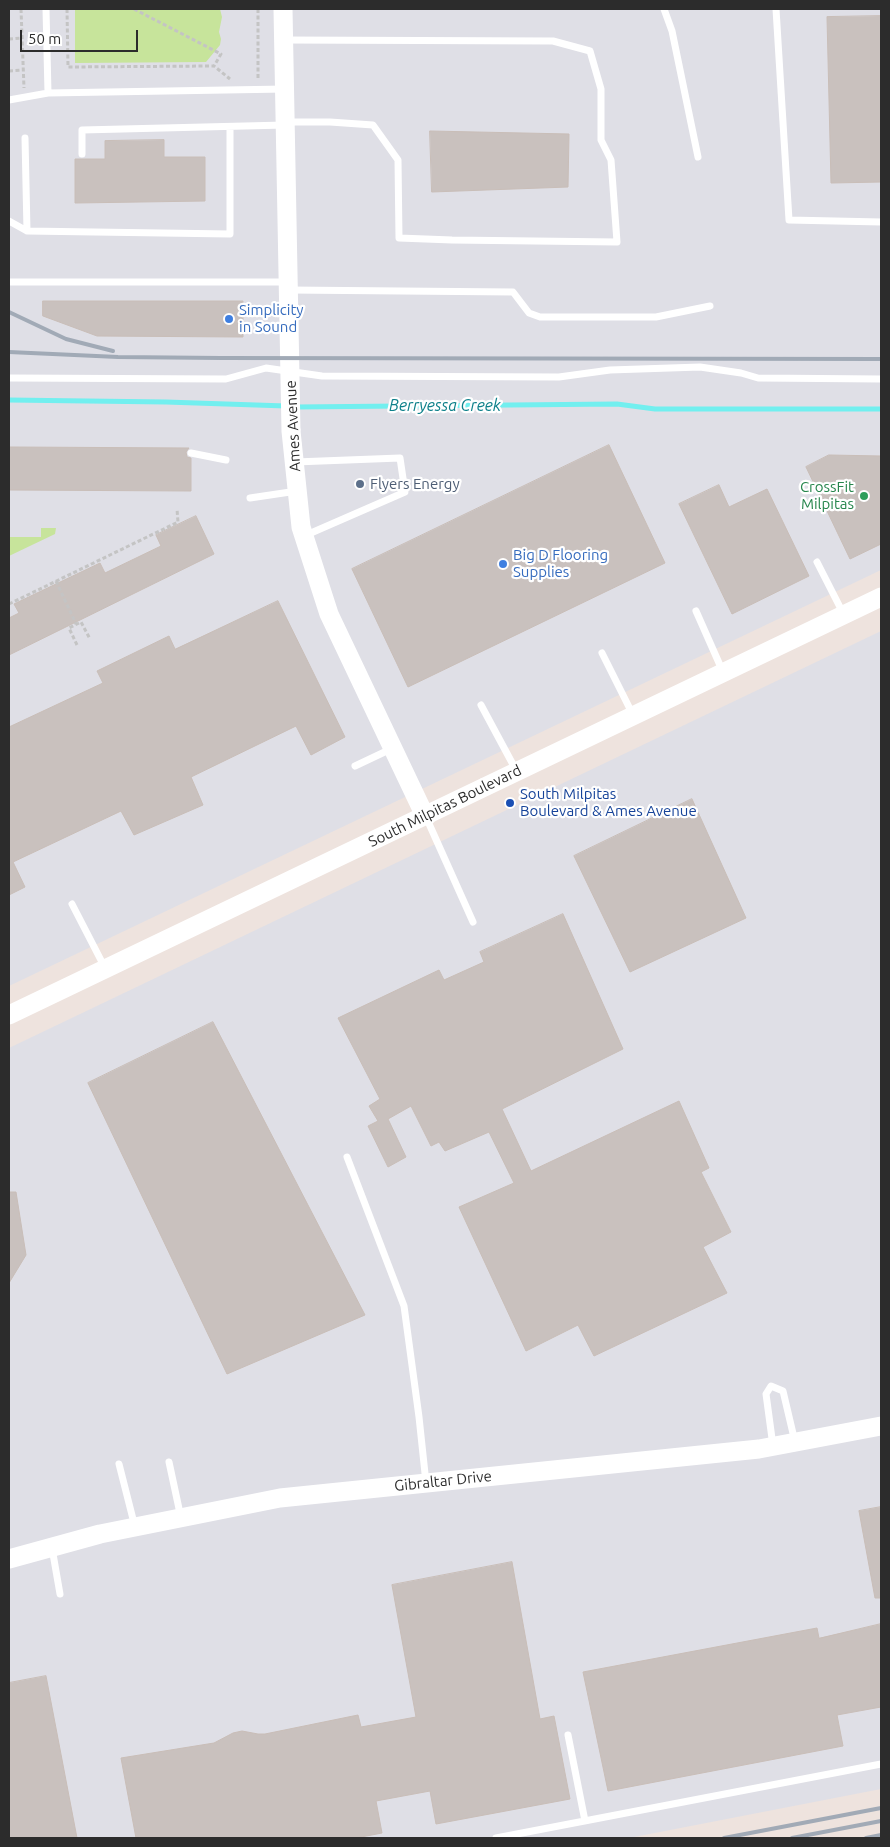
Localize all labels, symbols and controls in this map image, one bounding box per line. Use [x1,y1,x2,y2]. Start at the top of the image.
scale bar [22,20,140,52]
text: 50 m [28,30,61,47]
place label: Simplicity in Sound [239,301,304,336]
marker: Simplicity in Sound [223,313,235,325]
street label: Ames Avenue [282,380,304,472]
water label: Berryessa Creek [389,396,501,416]
place label: Flyers Energy [370,475,460,493]
marker: Flyers Energy [354,478,366,490]
place label: CrossFit Milpitas [800,478,854,513]
marker: CrossFit Milpitas [858,490,870,502]
place label: Big D Flooring Supplies [513,546,608,581]
marker: Big D Flooring Supplies [497,558,509,570]
street label: South Milpitas Boulevard [365,761,525,851]
place label: South Milpitas Boulevard & Ames Avenue [520,785,697,820]
marker: South Milpitas Boulevard & Ames Avenue [504,797,516,809]
street label: Gibraltar Drive [393,1467,493,1495]

